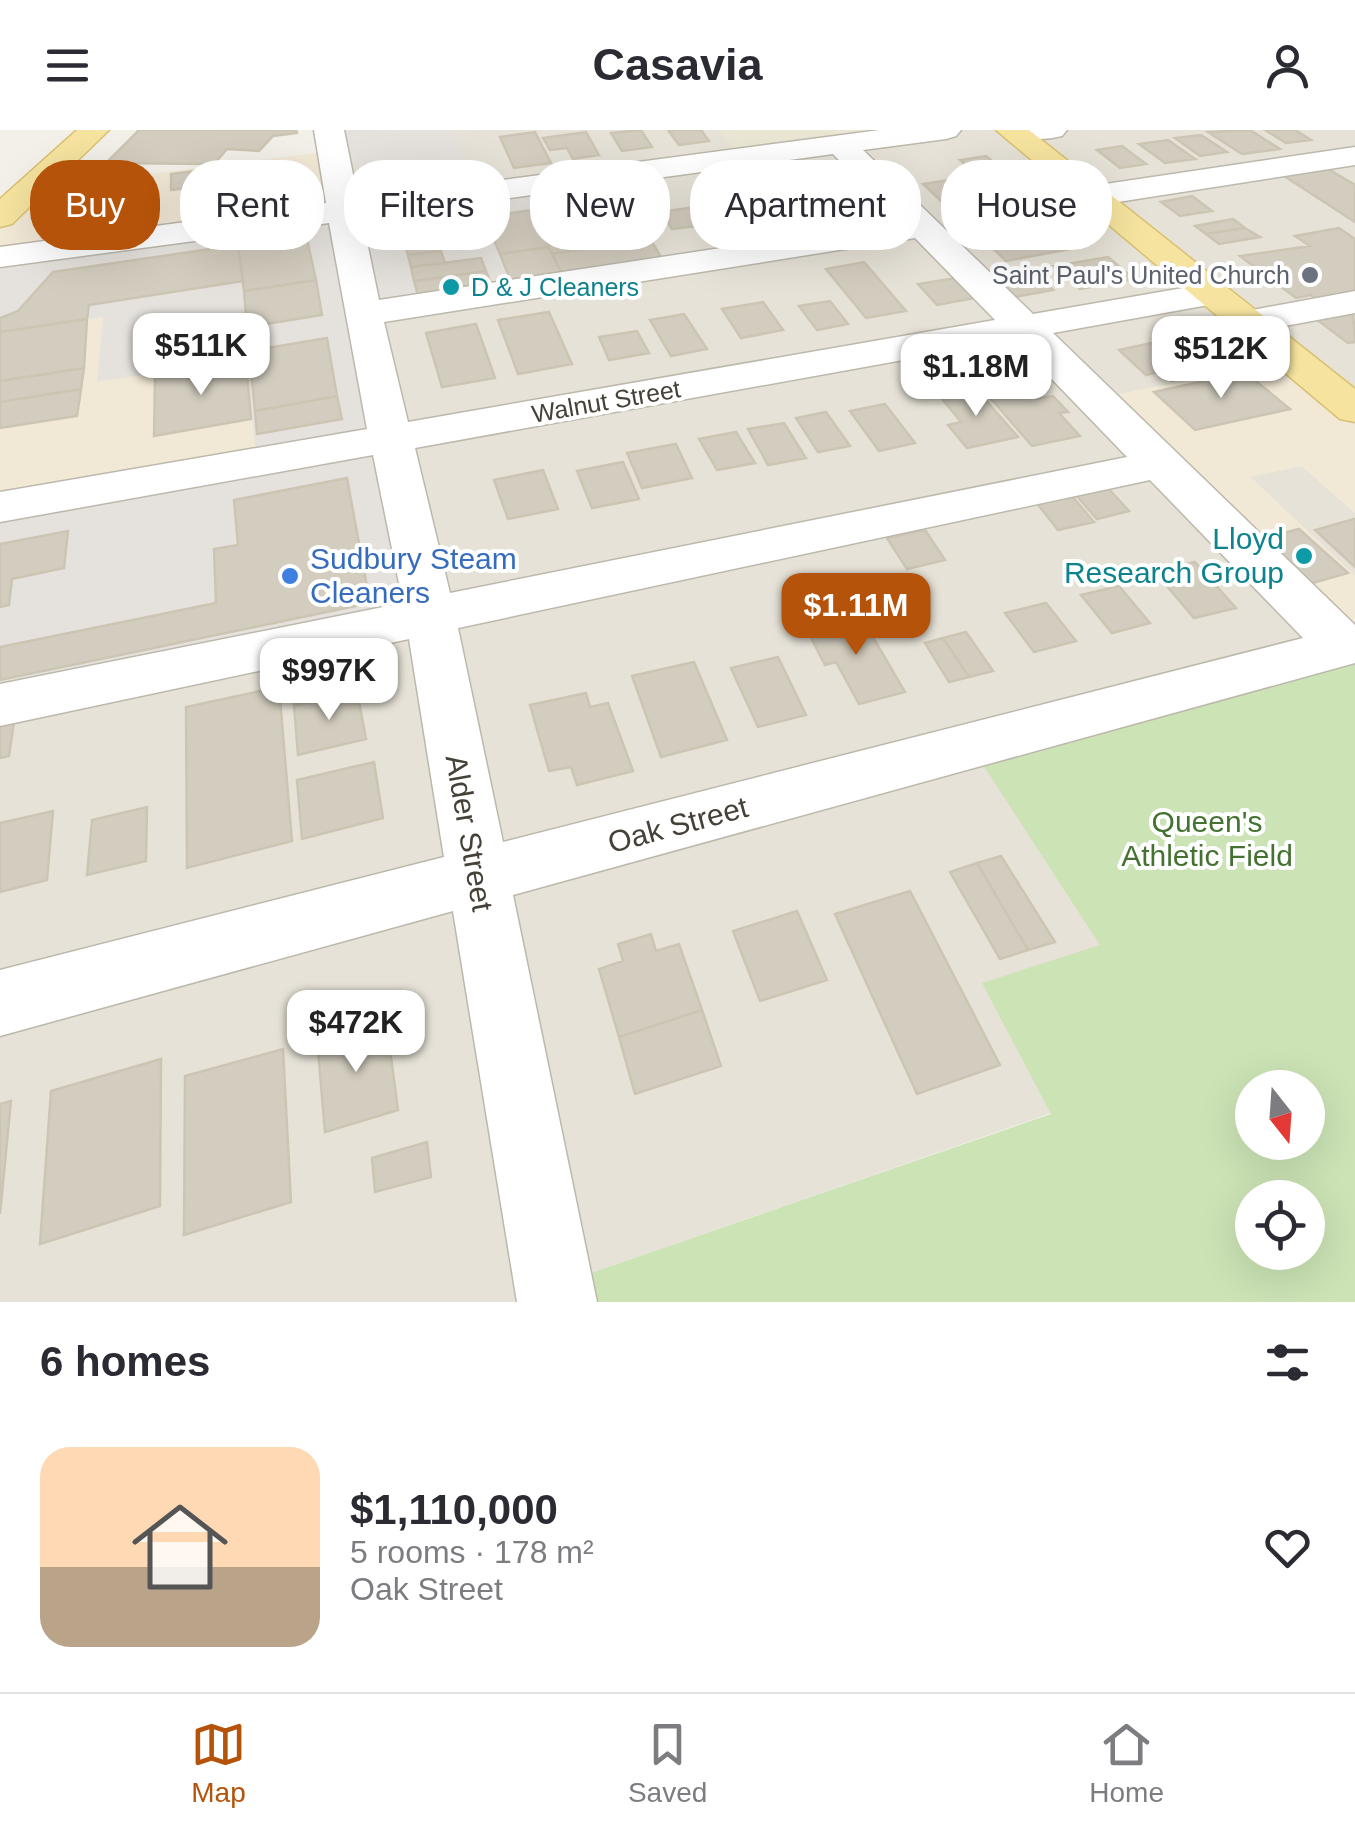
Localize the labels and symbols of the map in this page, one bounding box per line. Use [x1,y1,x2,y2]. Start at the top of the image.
place label: Saint Paul's United Church [992,261,1290,289]
marker: Saint Paul's United Church [1299,264,1321,286]
place label: D & J Cleaners [471,273,639,301]
marker: D & J Cleaners [440,276,462,298]
pin: $511K [131,313,271,398]
pin: $512K [1151,316,1291,401]
pin: $1.18M [895,334,1057,419]
street label: Walnut Street [529,374,683,428]
place label: Lloyd Research Group [1064,522,1284,589]
place label: Sudbury Steam Cleaners [310,542,517,609]
marker: Lloyd Research Group [1293,545,1315,567]
marker: Sudbury Steam Cleaners [279,565,301,587]
pin: $1.11M [775,573,937,658]
pin: $997K [259,638,399,723]
street label: Alder Street [439,752,500,914]
street label: Oak Street [604,790,752,859]
park label: Queen's Athletic Field [1121,805,1293,872]
pin: $472K [286,990,426,1075]
north arrow [1235,1070,1325,1160]

